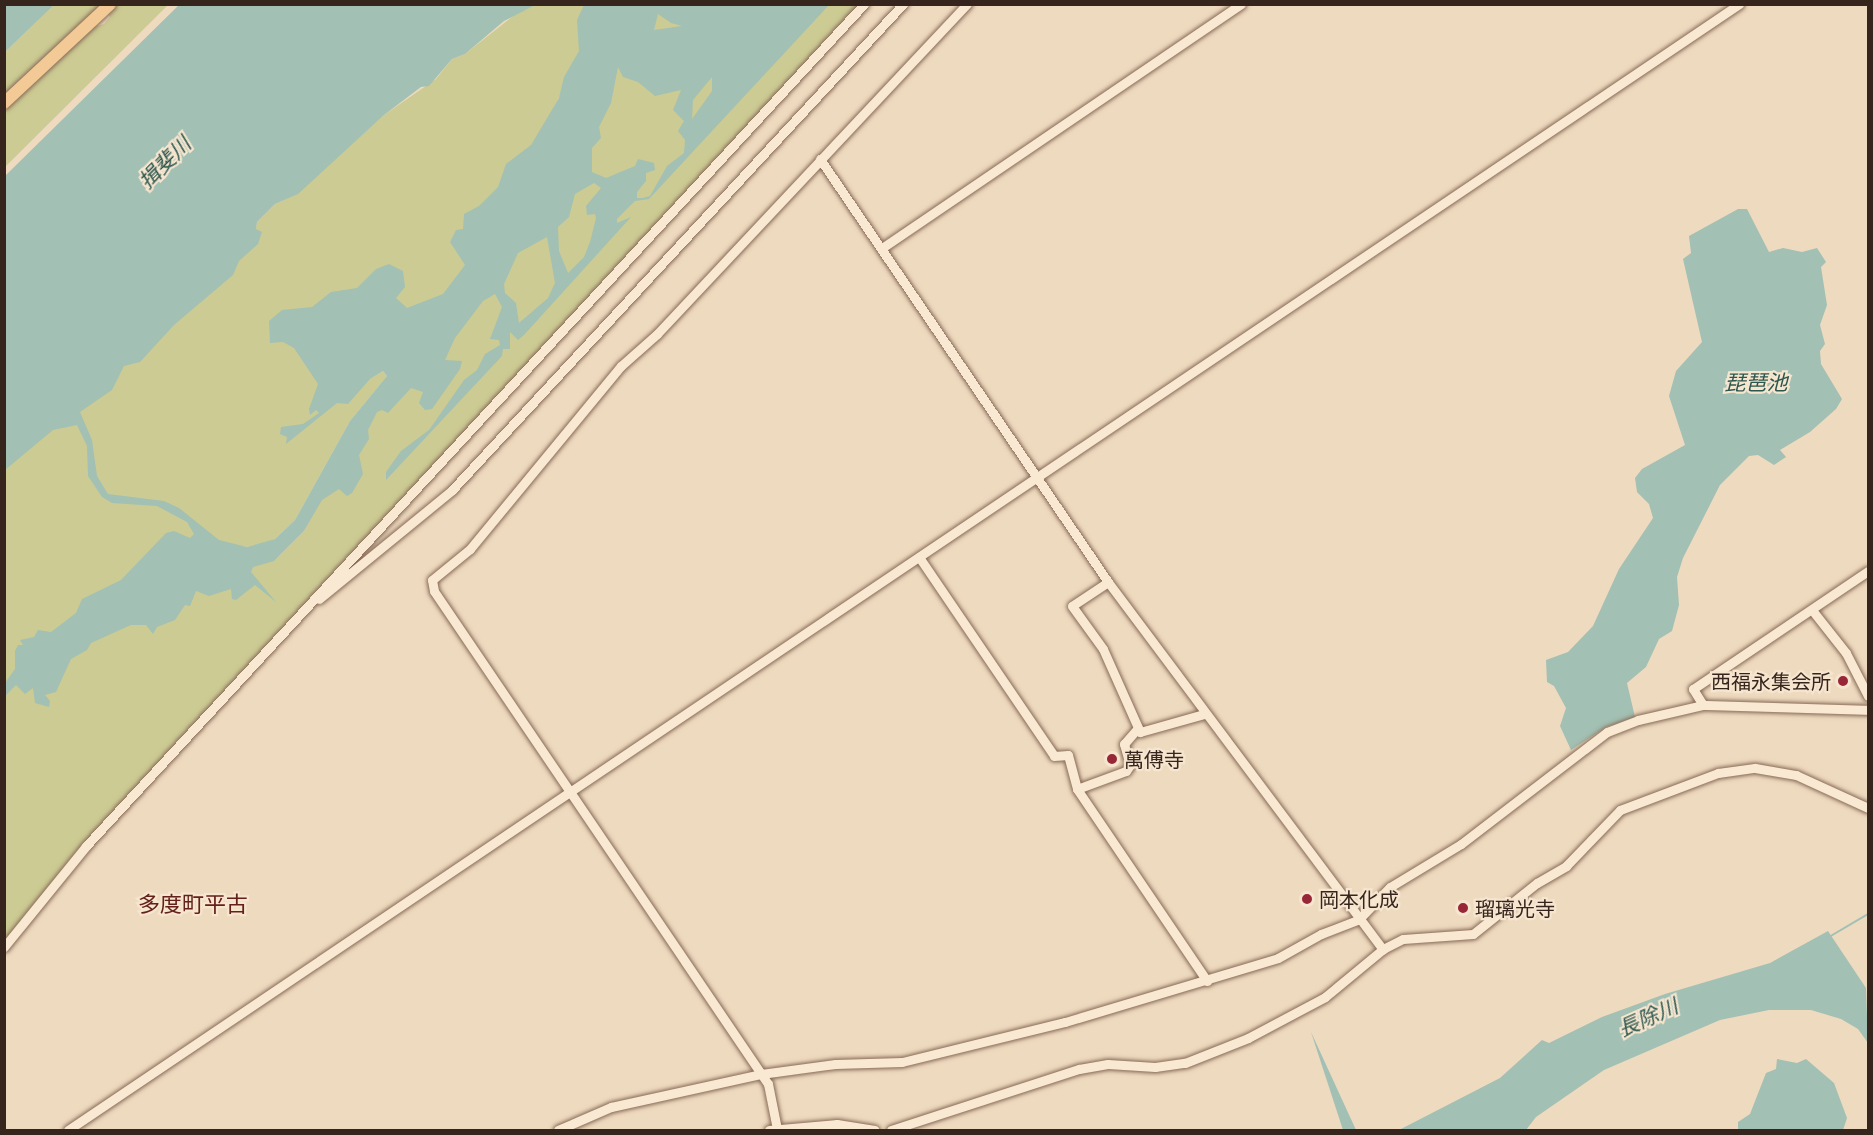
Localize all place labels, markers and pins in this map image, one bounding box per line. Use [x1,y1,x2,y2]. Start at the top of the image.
place label: 西福永集会所 [1711,669,1831,693]
marker: 西福永集会所 [1836,674,1850,688]
place label: 萬傅寺 [1124,747,1184,771]
marker: 萬傅寺 [1105,752,1119,766]
place label: 岡本化成 [1319,887,1399,911]
marker: 岡本化成 [1300,892,1314,906]
place label: 瑠璃光寺 [1475,896,1555,920]
marker: 瑠璃光寺 [1456,901,1470,915]

